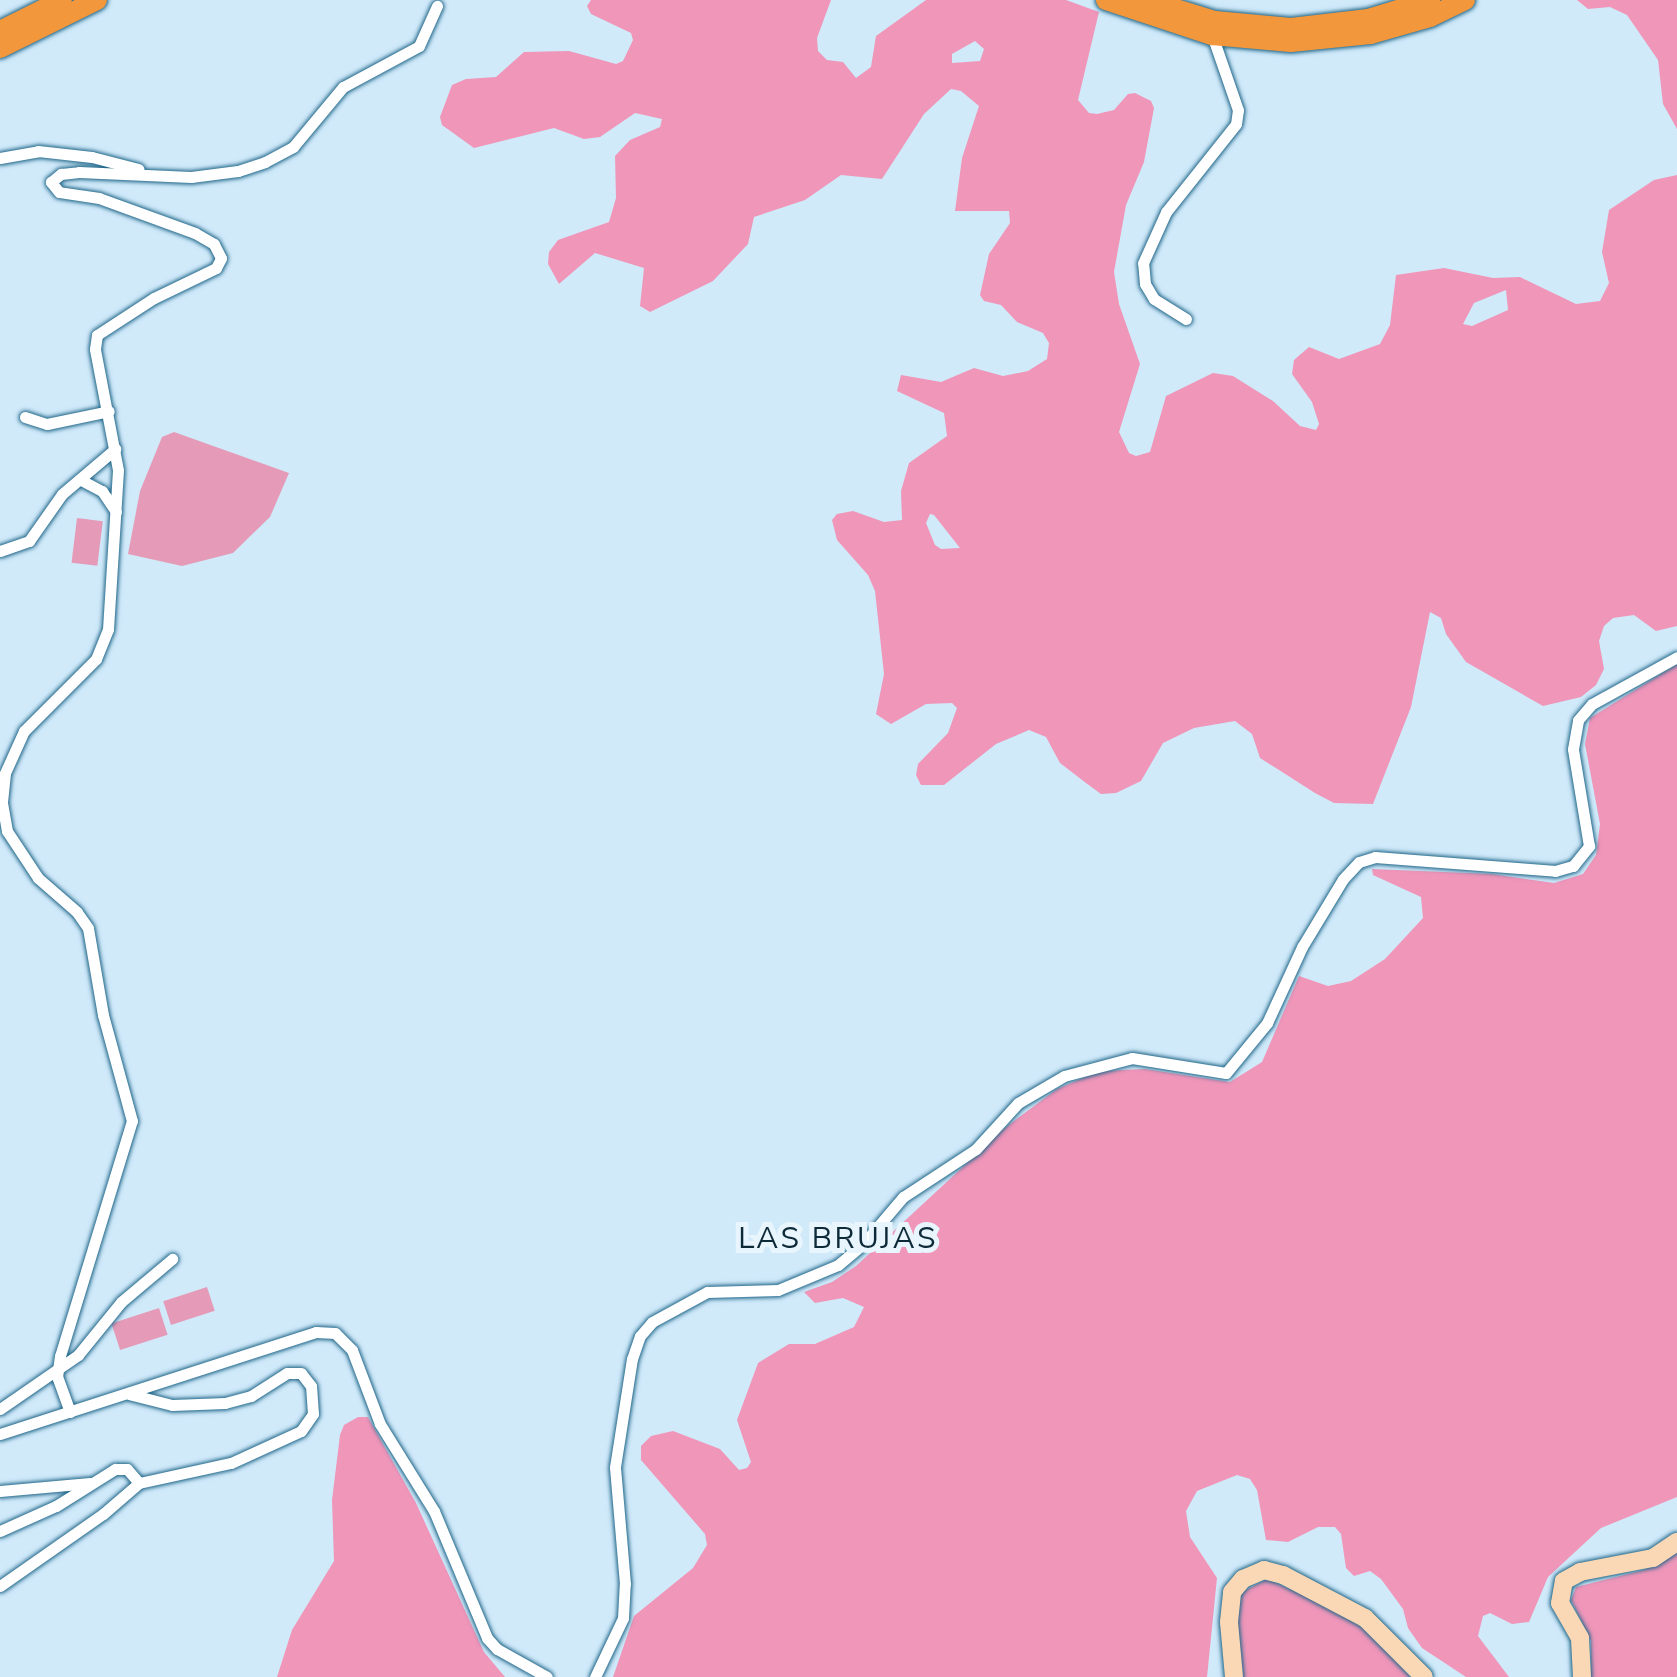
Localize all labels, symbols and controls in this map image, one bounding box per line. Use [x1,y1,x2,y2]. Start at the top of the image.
district label: LAS BRUJAS [738,1221,938,1257]

